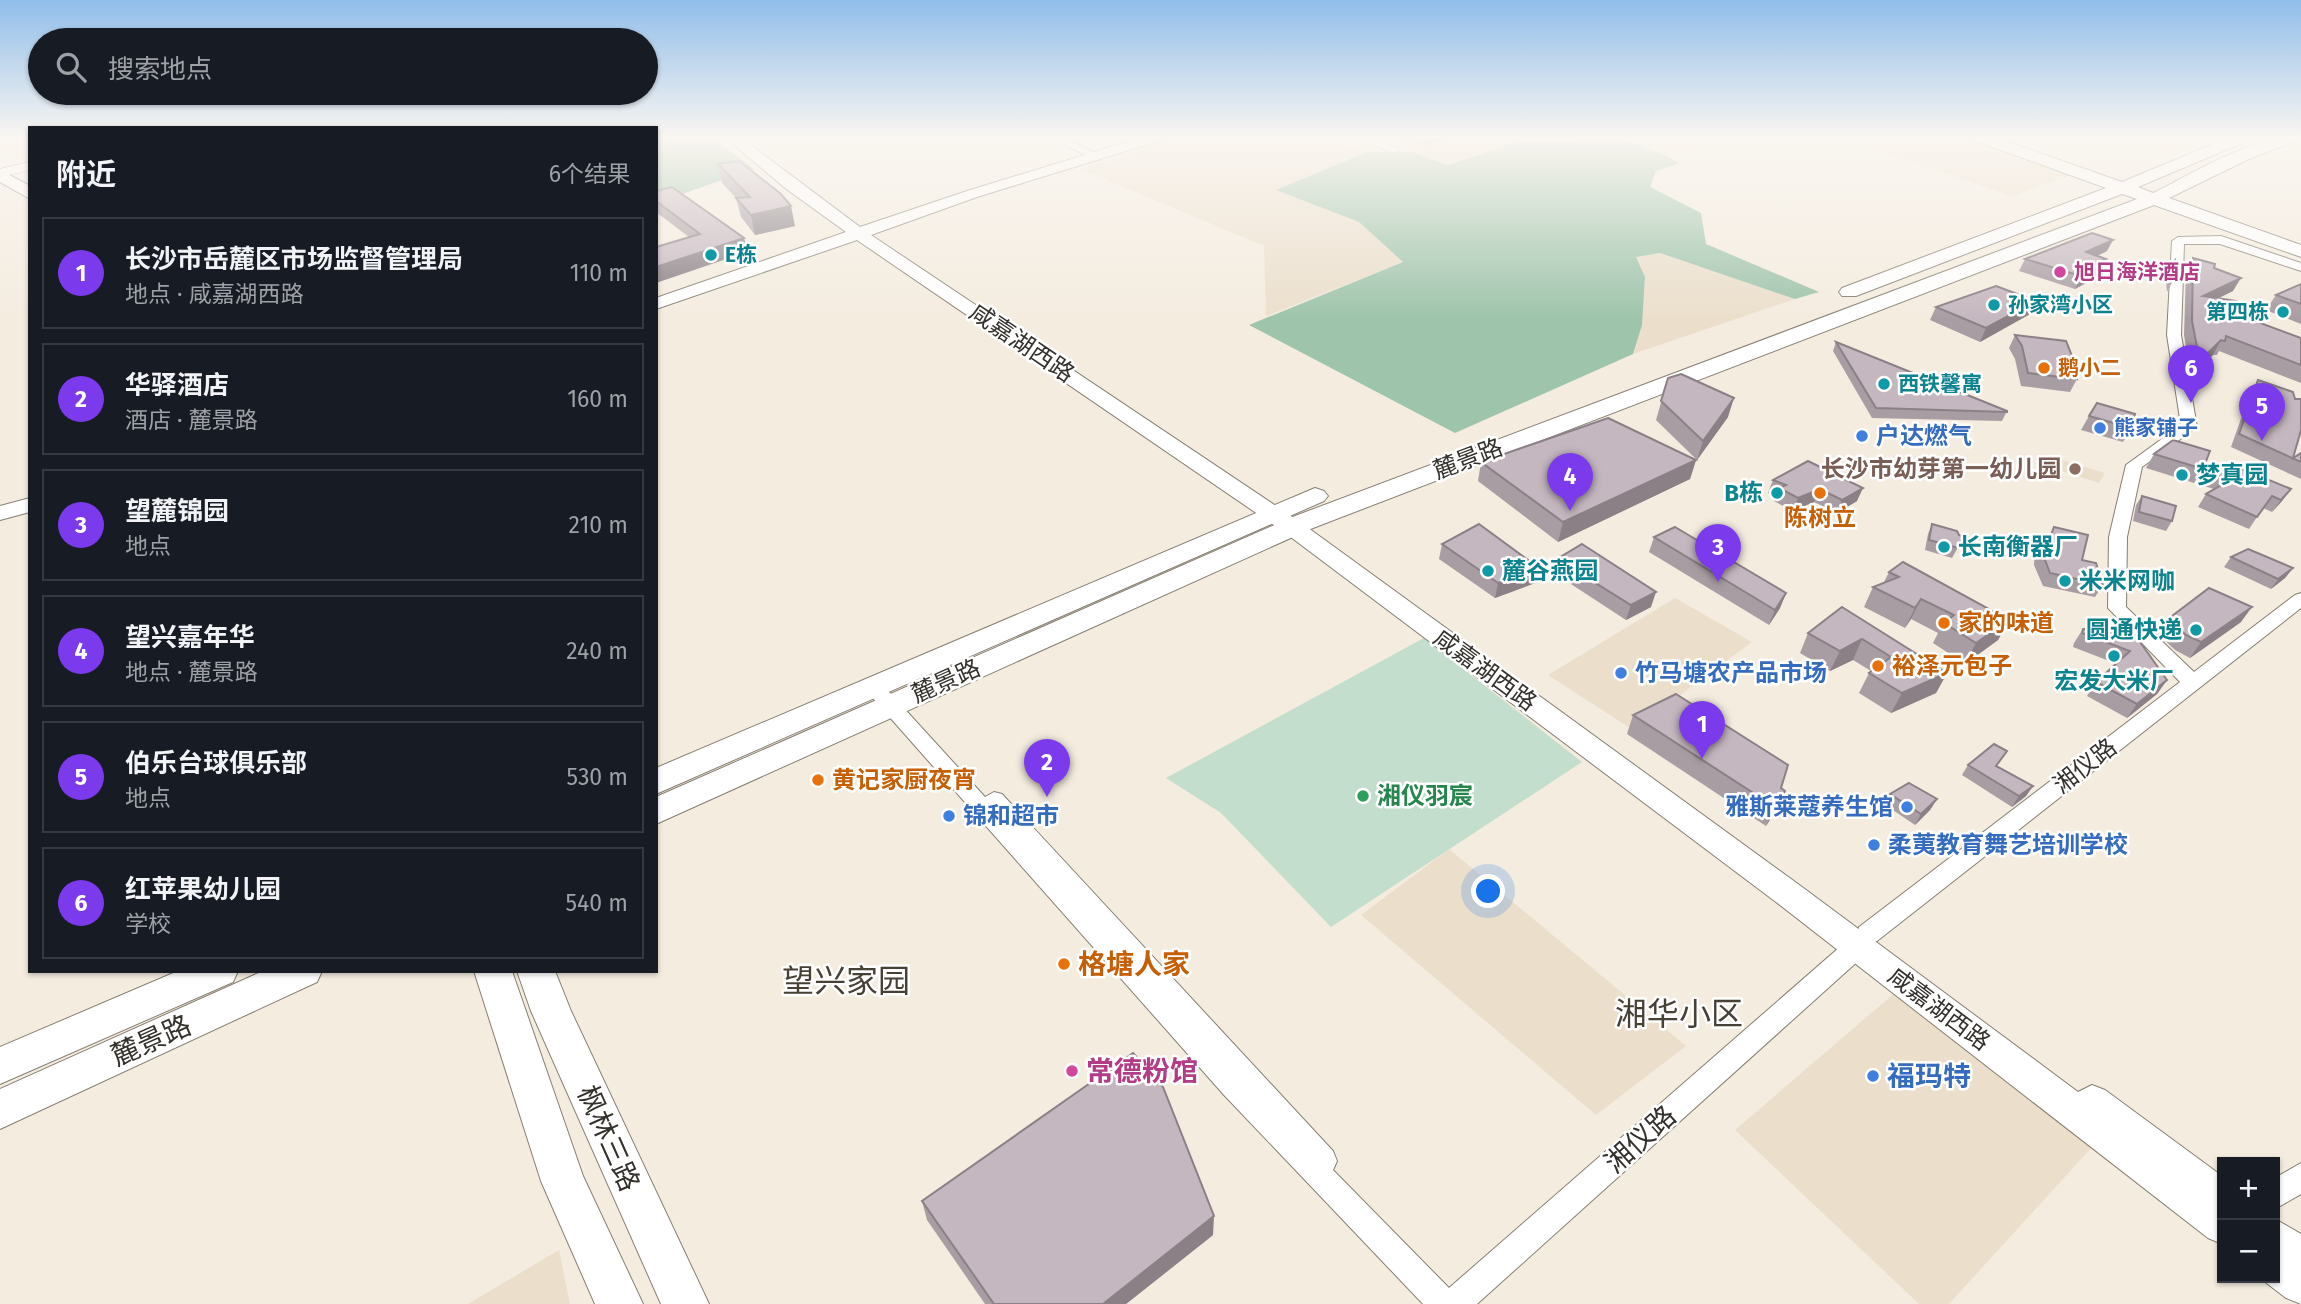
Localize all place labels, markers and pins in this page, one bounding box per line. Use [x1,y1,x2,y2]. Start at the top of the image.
place label: E栋 [725,242,757,268]
marker: E栋 [703,247,719,263]
place label: 旭日海洋酒店 [2074,259,2200,285]
marker: 旭日海洋酒店 [2052,264,2068,280]
place label: 孙家湾小区 [2008,292,2113,318]
marker: 孙家湾小区 [1986,297,2002,313]
place label: 第四栋 [2206,299,2269,325]
marker: 第四栋 [2275,304,2291,320]
pin: 6 [2168,345,2214,403]
place label: 鹅小二 [2058,355,2121,381]
marker: 鹅小二 [2036,360,2052,376]
place label: 西铁馨寓 [1898,371,1982,397]
marker: 西铁馨寓 [1876,376,1892,392]
pin: 5 [2239,383,2285,441]
place label: 熊家铺子 [2114,415,2198,441]
marker: 熊家铺子 [2092,420,2108,436]
place label: 户达燃气 [1876,422,1972,450]
marker: 户达燃气 [1854,428,1870,444]
pin: 4 [1547,453,1593,511]
place label: 长沙市幼芽第一幼儿园 [1821,455,2061,483]
marker: 长沙市幼芽第一幼儿园 [2067,461,2083,477]
place label: 梦真园 [2196,461,2268,489]
marker: 梦真园 [2174,467,2190,483]
place label: B栋 [1724,479,1763,507]
marker: B栋 [1769,485,1785,501]
marker: 陈树立 [1812,485,1828,501]
place label: 陈树立 [1784,504,1856,532]
pin: 3 [1695,524,1741,582]
place label: 长南衡器厂 [1958,533,2078,561]
marker: 长南衡器厂 [1936,539,1952,555]
place label: 麓谷燕园 [1502,557,1598,585]
marker: 麓谷燕园 [1480,563,1496,579]
place label: 米米网咖 [2079,567,2175,595]
marker: 米米网咖 [2057,573,2073,589]
place label: 家的味道 [1958,609,2054,637]
marker: 家的味道 [1936,615,1952,631]
place label: 圆通快递 [2086,616,2182,644]
marker: 圆通快递 [2188,622,2204,638]
marker: 宏发大米厂 [2106,648,2122,664]
place label: 裕泽元包子 [1892,652,2012,680]
marker: 裕泽元包子 [1870,658,1886,674]
place label: 竹马塘农产品市场 [1635,659,1827,687]
marker: 竹马塘农产品市场 [1613,665,1629,681]
place label: 宏发大米厂 [2054,667,2174,695]
pin: 1 [1679,701,1725,759]
pin: 2 [1024,739,1070,797]
place label: 黄记家厨夜宵 [832,766,976,794]
marker: 黄记家厨夜宵 [810,772,826,788]
place label: 湘仪羽宸 [1377,782,1473,810]
marker: 湘仪羽宸 [1355,788,1371,804]
place label: 雅斯莱蔻养生馆 [1725,793,1893,821]
marker: 雅斯莱蔻养生馆 [1899,799,1915,815]
place label: 锦和超市 [963,802,1059,830]
marker: 锦和超市 [941,808,957,824]
place label: 柔荑教育舞艺培训学校 [1888,831,2128,859]
marker: 柔荑教育舞艺培训学校 [1866,837,1882,853]
place label: 格塘人家 [1078,948,1190,981]
marker: 格塘人家 [1056,956,1072,972]
place label: 常德粉馆 [1086,1055,1198,1088]
place label: 福玛特 [1887,1060,1971,1093]
marker: 常德粉馆 [1064,1063,1080,1079]
marker: 福玛特 [1865,1068,1881,1084]

